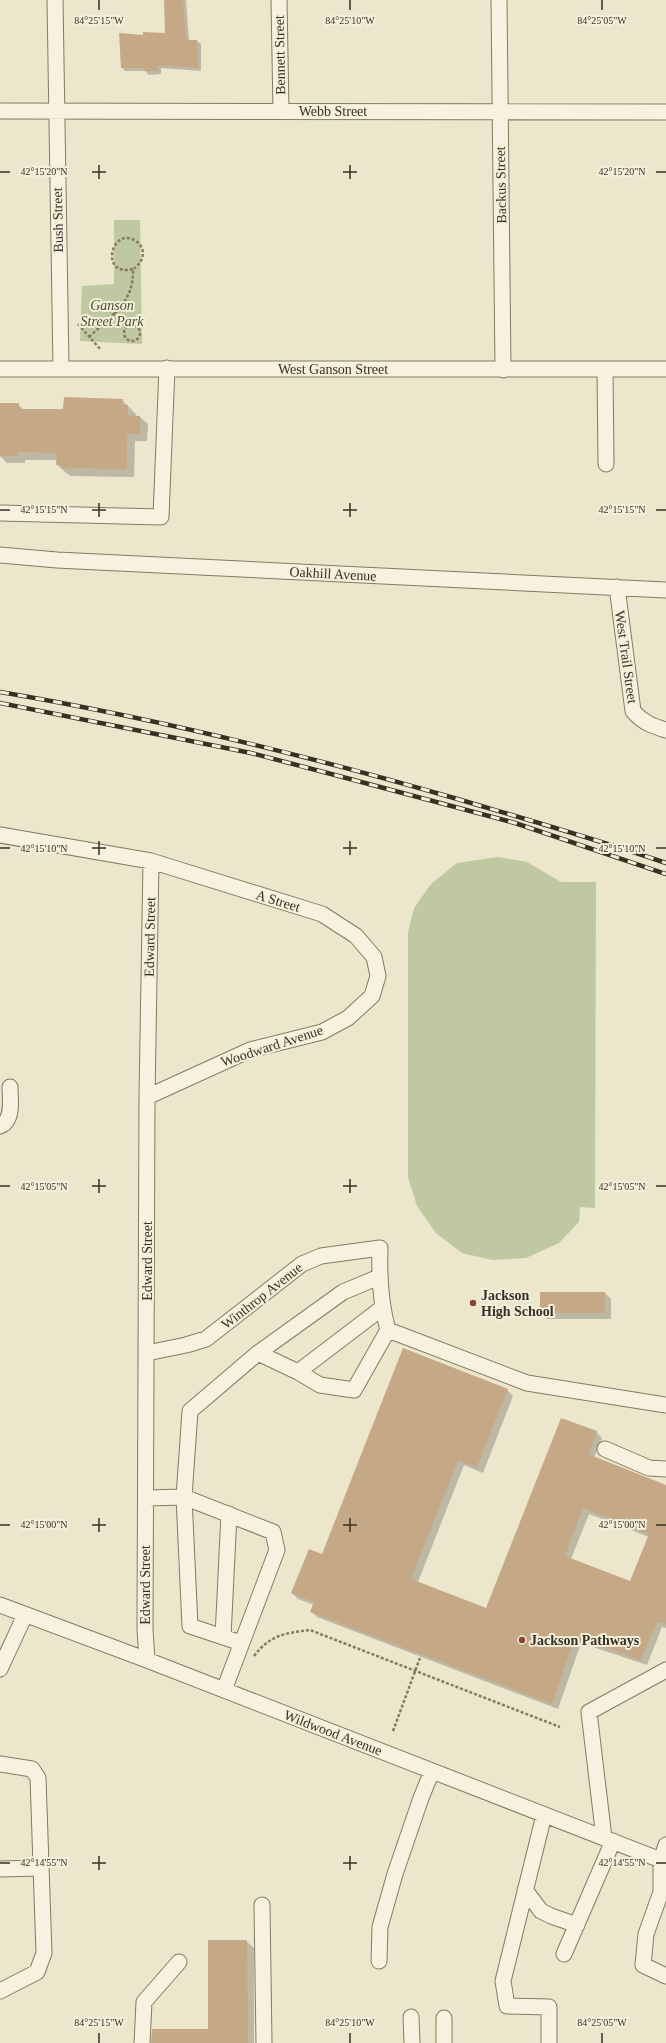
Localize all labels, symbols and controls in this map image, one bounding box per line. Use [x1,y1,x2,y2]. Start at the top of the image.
text: 84°25'15"W [74,15,124,26]
street label: Bennett Street [272,15,288,95]
text: 84°25'10"W [325,15,375,26]
text: 84°25'05"W [577,15,627,26]
street label: Webb Street [299,104,367,119]
street label: Backus Street [493,146,509,224]
text: 42°15'20"N [20,166,68,177]
text: 42°15'20"N [598,166,646,177]
street label: Bush Street [50,187,66,253]
park label: Ganson Street Park [81,298,144,329]
street label: West Ganson Street [278,362,388,377]
text: 42°15'15"N [20,504,68,515]
text: 42°15'15"N [598,504,646,515]
street label: Oakhill Avenue [289,564,377,584]
street label: West Trail Street [612,610,640,705]
text: 42°15'10"N [20,843,68,854]
text: 42°15'10"N [598,843,646,854]
street label: A Street [254,887,302,915]
street label: Edward Street [142,897,158,977]
street label: Woodward Avenue [219,1022,325,1070]
text: 42°15'05"N [20,1181,68,1192]
text: 42°15'05"N [598,1181,646,1192]
street label: Edward Street [140,1221,155,1301]
street label: Winthrop Avenue [219,1260,305,1332]
place label: Jackson High School [481,1288,554,1319]
marker: Jackson High School [468,1298,478,1308]
text: 42°15'00"N [20,1519,68,1530]
text: 42°15'00"N [598,1519,646,1530]
street label: Edward Street [138,1545,153,1625]
place label: Jackson Pathways [530,1633,640,1648]
marker: Jackson Pathways [517,1635,527,1645]
street label: Wildwood Avenue [282,1707,384,1759]
text: 42°14'55"N [20,1857,68,1868]
text: 42°14'55"N [598,1857,646,1868]
text: 84°25'15"W [74,2017,124,2028]
text: 84°25'10"W [325,2017,375,2028]
text: 84°25'05"W [577,2017,627,2028]

